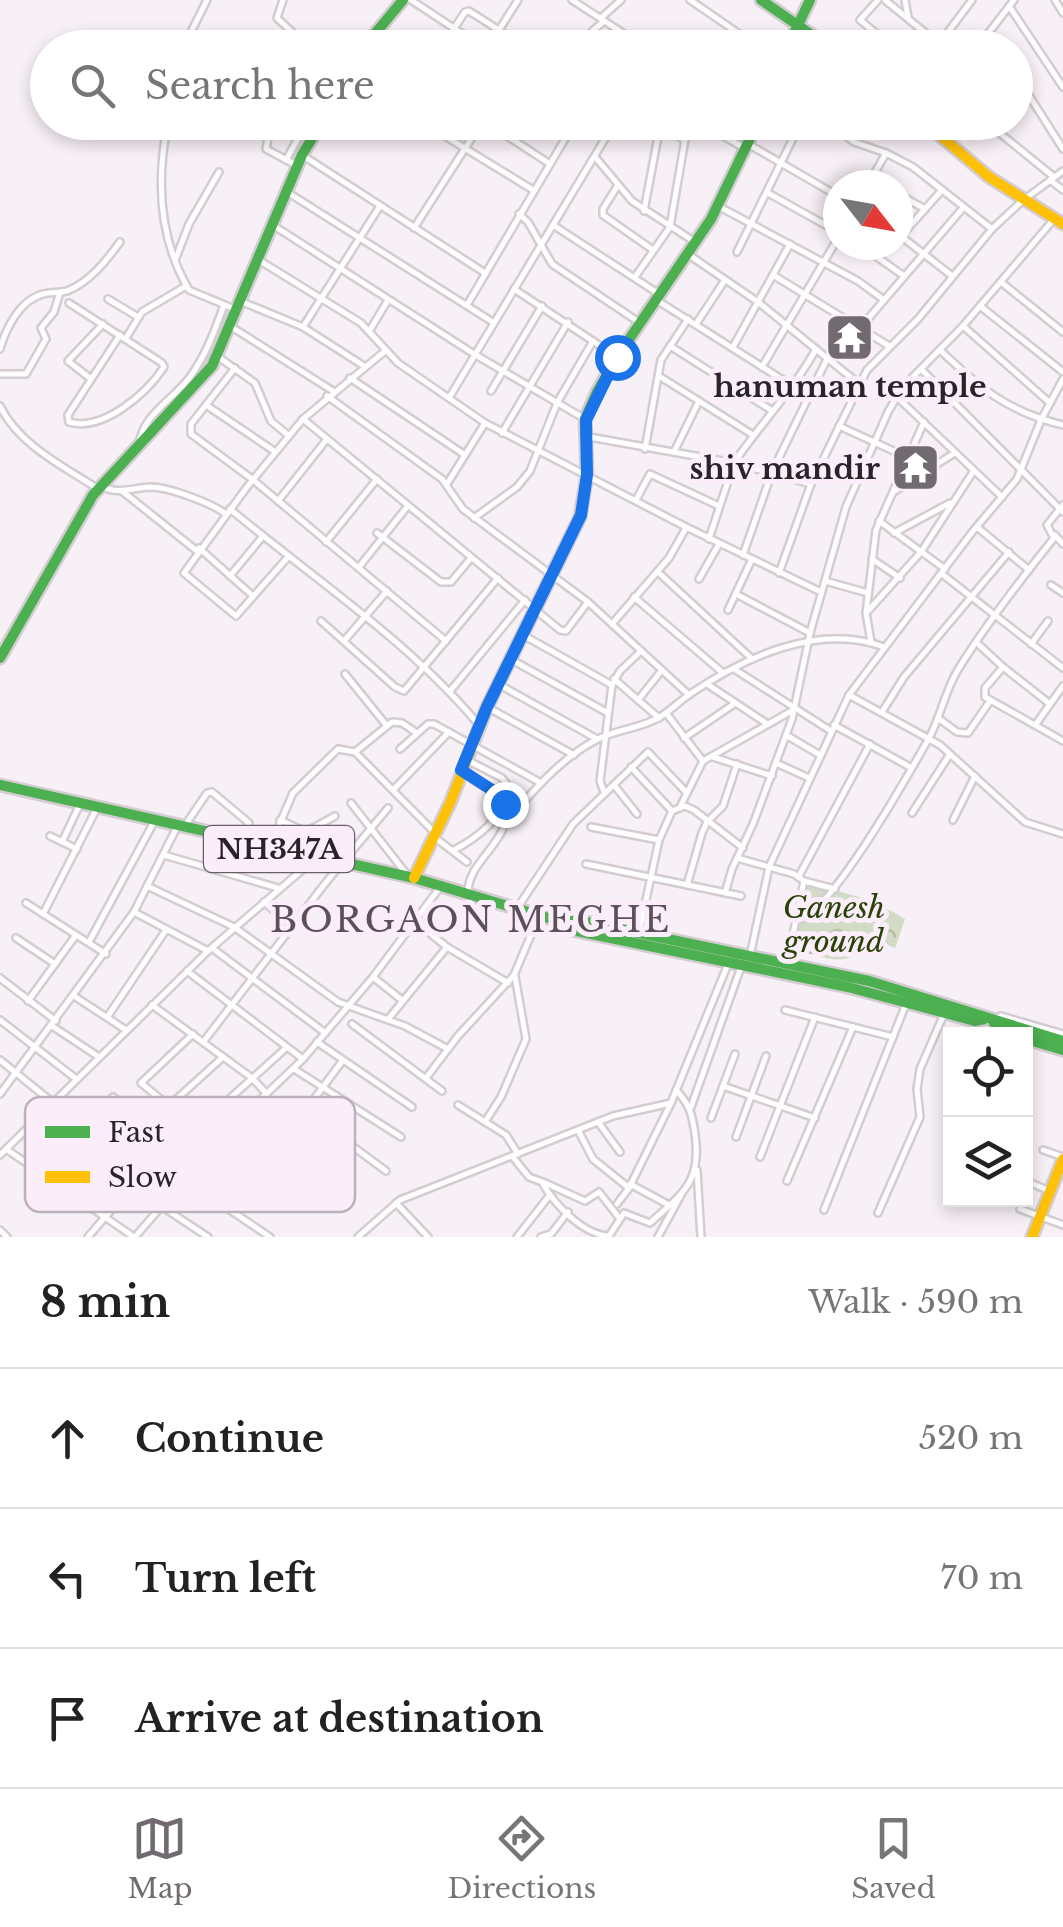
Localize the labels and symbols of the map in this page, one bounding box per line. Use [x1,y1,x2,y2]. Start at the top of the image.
north arrow [823,170,913,260]
temple icon: hanuman temple [824,311,876,363]
route start [595,335,641,381]
place label: hanuman temple [713,368,987,405]
temple icon: shiv mandir [889,442,941,494]
place label: shiv mandir [689,450,880,487]
route end [483,782,529,828]
road number: NH347A [204,826,354,872]
park label: Ganesh ground [781,889,885,960]
district label: BORGAON MEGHE [270,898,672,941]
legend [25,1097,355,1212]
text: Fast [108,1115,165,1150]
text: Slow [108,1160,177,1195]

